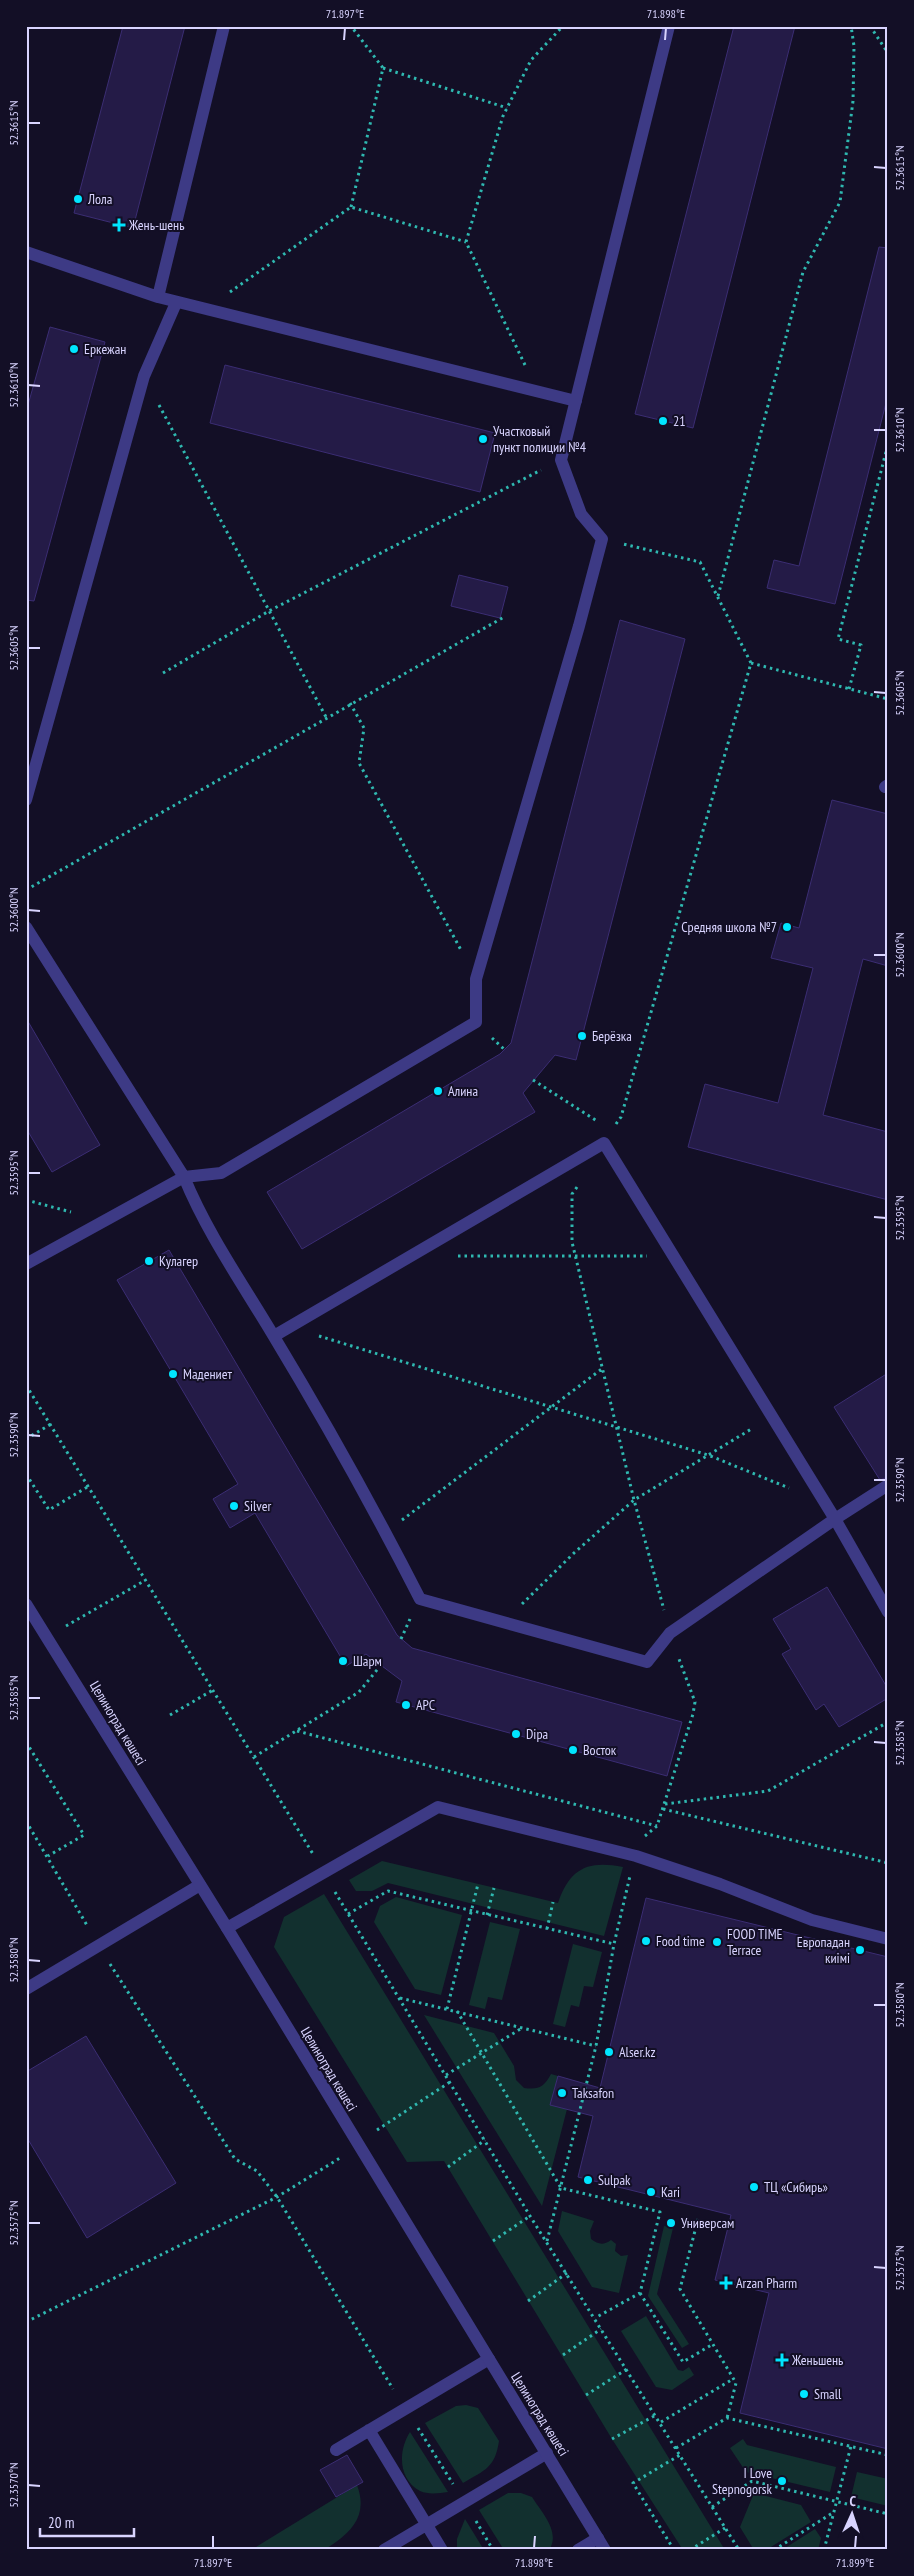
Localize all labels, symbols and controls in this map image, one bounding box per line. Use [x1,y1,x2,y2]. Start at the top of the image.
text: 71.897°E [326,6,364,21]
text: 71.898°E [647,6,685,21]
text: 52.3615°N [6,100,21,146]
text: 52.3615°N [892,145,907,191]
place label: Лола [87,190,112,208]
marker: Лола [72,193,84,205]
place label: Жень-шень [128,216,184,234]
marker: Жень-шень [113,219,125,231]
place label: Еркежан [84,340,126,358]
marker: Еркежан [68,343,80,355]
text: 52.3610°N [6,362,21,408]
text: 52.3610°N [892,407,907,453]
place label: 21 [673,412,686,430]
marker: 21 [657,415,669,427]
place label: Участковый пункт полиции №4 [493,422,587,456]
marker: Участковый пункт полиции №4 [477,433,489,445]
text: 52.3605°N [6,625,21,671]
text: 52.3605°N [892,670,907,716]
text: 52.3600°N [6,887,21,933]
place label: Средняя школа №7 [681,918,777,936]
marker: Средняя школа №7 [781,921,793,933]
text: 52.3600°N [892,932,907,978]
place label: Берёзка [592,1027,632,1045]
marker: Берёзка [576,1030,588,1042]
place label: Алина [448,1082,478,1100]
marker: Алина [432,1085,444,1097]
text: 52.3595°N [6,1150,21,1196]
text: 52.3595°N [892,1195,907,1241]
place label: Кулагер [159,1252,198,1270]
marker: Кулагер [143,1255,155,1267]
place label: Мадениет [183,1365,232,1383]
marker: Мадениет [167,1368,179,1380]
text: 52.3590°N [6,1412,21,1458]
text: 52.3590°N [892,1457,907,1503]
place label: Silver [244,1497,272,1515]
marker: Silver [228,1500,240,1512]
place label: Шарм [353,1652,382,1670]
marker: Шарм [337,1655,349,1667]
text: 52.3585°N [6,1675,21,1721]
street label: Целиноград көшесі [86,1678,150,1768]
place label: АРС [416,1696,436,1714]
marker: АРС [400,1699,412,1711]
text: 52.3585°N [892,1720,907,1766]
place label: Dipa [526,1725,548,1743]
marker: Dipa [510,1728,522,1740]
place label: Восток [583,1741,617,1759]
marker: Восток [567,1744,579,1756]
place label: FOOD TIME Terrace [727,1925,783,1959]
place label: Food time [656,1932,705,1950]
place label: Европадан киiмi [797,1933,850,1967]
marker: Food time [640,1935,652,1947]
marker: FOOD TIME Terrace [711,1936,723,1948]
text: 52.3580°N [6,1937,21,1983]
marker: Европадан киiмi [854,1944,866,1956]
text: 52.3580°N [892,1982,907,2028]
street label: Целиноград көшесі [297,2024,361,2114]
place label: Alser.kz [619,2043,655,2061]
marker: Alser.kz [603,2046,615,2058]
place label: Taksafon [572,2084,614,2102]
marker: Taksafon [556,2087,568,2099]
place label: Sulpak [598,2171,631,2189]
marker: Sulpak [582,2174,594,2186]
place label: ТЦ «Сибирь» [764,2178,828,2196]
marker: ТЦ «Сибирь» [748,2181,760,2193]
place label: Kari [661,2183,680,2201]
marker: Kari [645,2186,657,2198]
text: 52.3575°N [6,2200,21,2246]
place label: Универсам [681,2214,734,2232]
marker: Универсам [665,2217,677,2229]
text: 52.3575°N [892,2245,907,2291]
place label: Arzan Pharm [736,2274,797,2292]
marker: Arzan Pharm [720,2277,732,2289]
place label: Женьшень [791,2351,843,2369]
marker: Женьшень [776,2354,788,2366]
street label: Целиноград көшесі [507,2369,573,2459]
place label: Small [814,2385,842,2403]
marker: Small [798,2388,810,2400]
text: 52.3570°N [6,2462,21,2508]
place label: I Love Stepnogorsk [712,2464,773,2498]
marker: I Love Stepnogorsk [776,2475,788,2487]
north arrow [826,2488,876,2538]
text: С [849,2492,857,2510]
scale bar [40,2506,134,2538]
text: 20 m [48,2513,74,2532]
text: 71.897°E [194,2555,232,2570]
text: 71.898°E [515,2555,553,2570]
text: 71.899°E [836,2555,874,2570]

